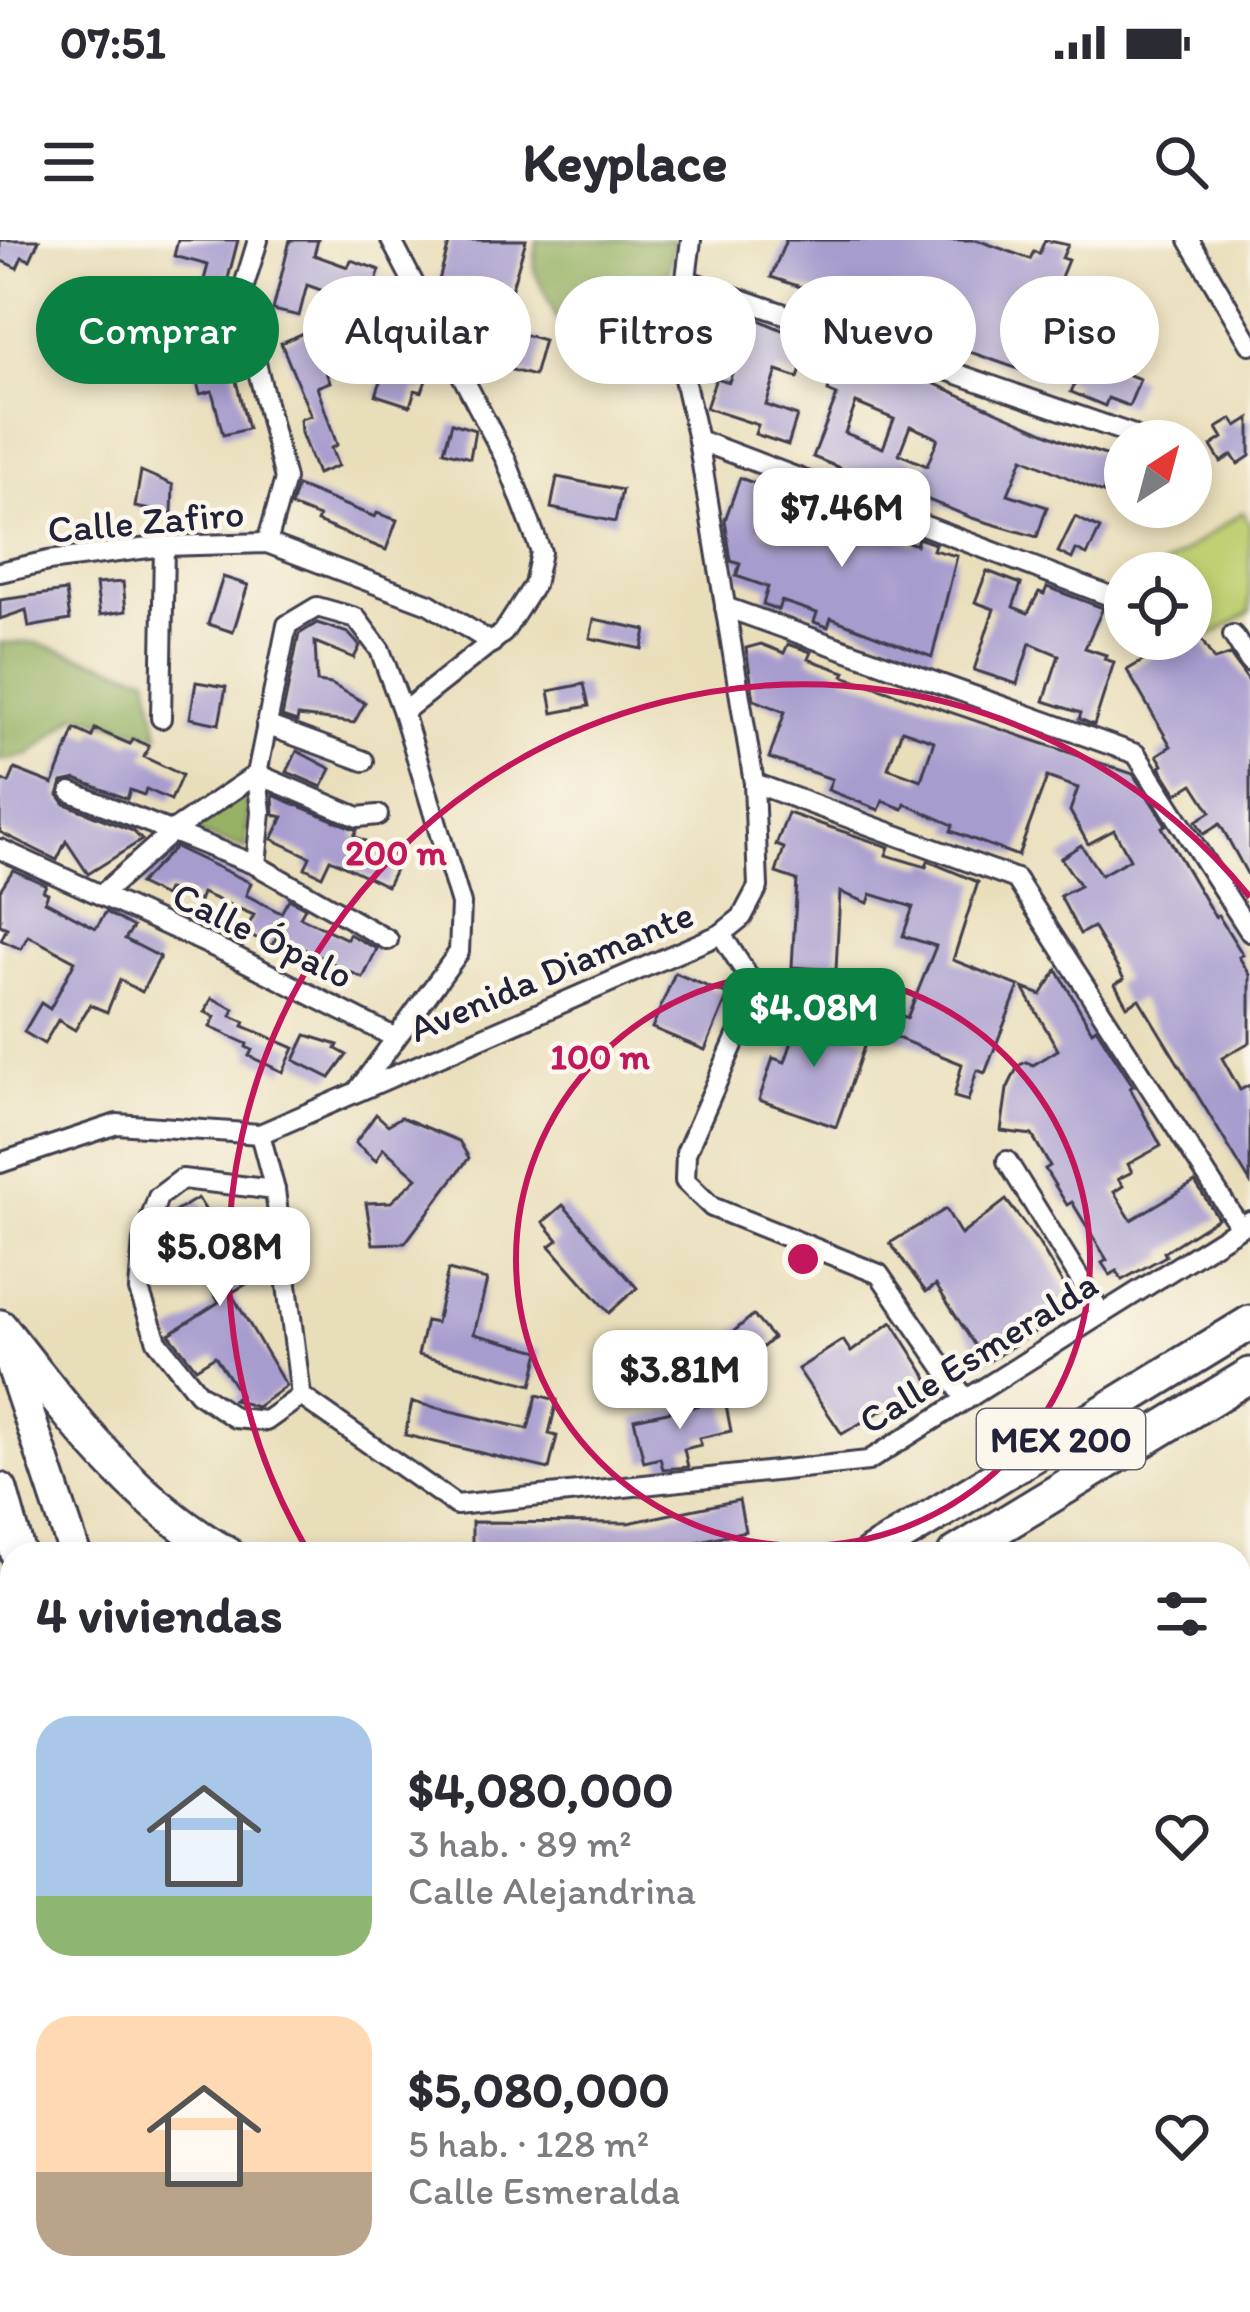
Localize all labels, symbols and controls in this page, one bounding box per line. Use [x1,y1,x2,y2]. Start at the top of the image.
text: 07:51 [60,15,166,69]
icon: menu [36,129,102,195]
icon: search [1148,129,1214,195]
text: Keyplace [522,130,728,195]
chip: Comprar [36,276,279,384]
chip: Alquilar [303,276,531,384]
chip: Filtros [555,276,756,384]
chip: Nuevo [780,276,976,384]
chip: Piso [1000,276,1159,384]
north arrow [1104,420,1212,528]
map controls [1104,420,1212,660]
pin: $7.46M [744,468,940,570]
text: $7.46M [780,483,904,530]
street label: Calle Zafiro [46,489,246,553]
button: locate [1104,552,1212,660]
text: 200 m [345,831,448,874]
street label: Calle Ópalo [165,871,361,999]
street label: Avenida Diamante [402,890,700,1052]
pin: $4.08M [716,968,912,1070]
text: $4.08M [750,983,878,1030]
text: 100 m [550,1035,650,1078]
pin: $5.08M [122,1207,318,1309]
text: $5.08M [157,1222,283,1269]
centre of rings [782,1238,824,1280]
street label: Calle Esmeralda [850,1260,1106,1444]
pin: $3.81M [582,1330,778,1432]
text: $3.81M [620,1345,740,1392]
road number: MEX 200 [977,1409,1145,1469]
icon: filters [1149,1581,1215,1647]
text: 4 viviendas [36,1584,282,1645]
text: $4,080,000 [408,1759,674,1820]
icon: home [132,1764,276,1908]
icon: heart [1149,1803,1215,1869]
text: 3 hab. · 89 m² [408,1820,632,1867]
text: Calle Alejandrina [408,1867,696,1914]
text: $5,080,000 [408,2059,670,2120]
icon: home [132,2064,276,2208]
icon: heart [1149,2103,1215,2169]
text: 5 hab. · 128 m² [408,2120,649,2167]
text: Calle Esmeralda [408,2167,680,2214]

